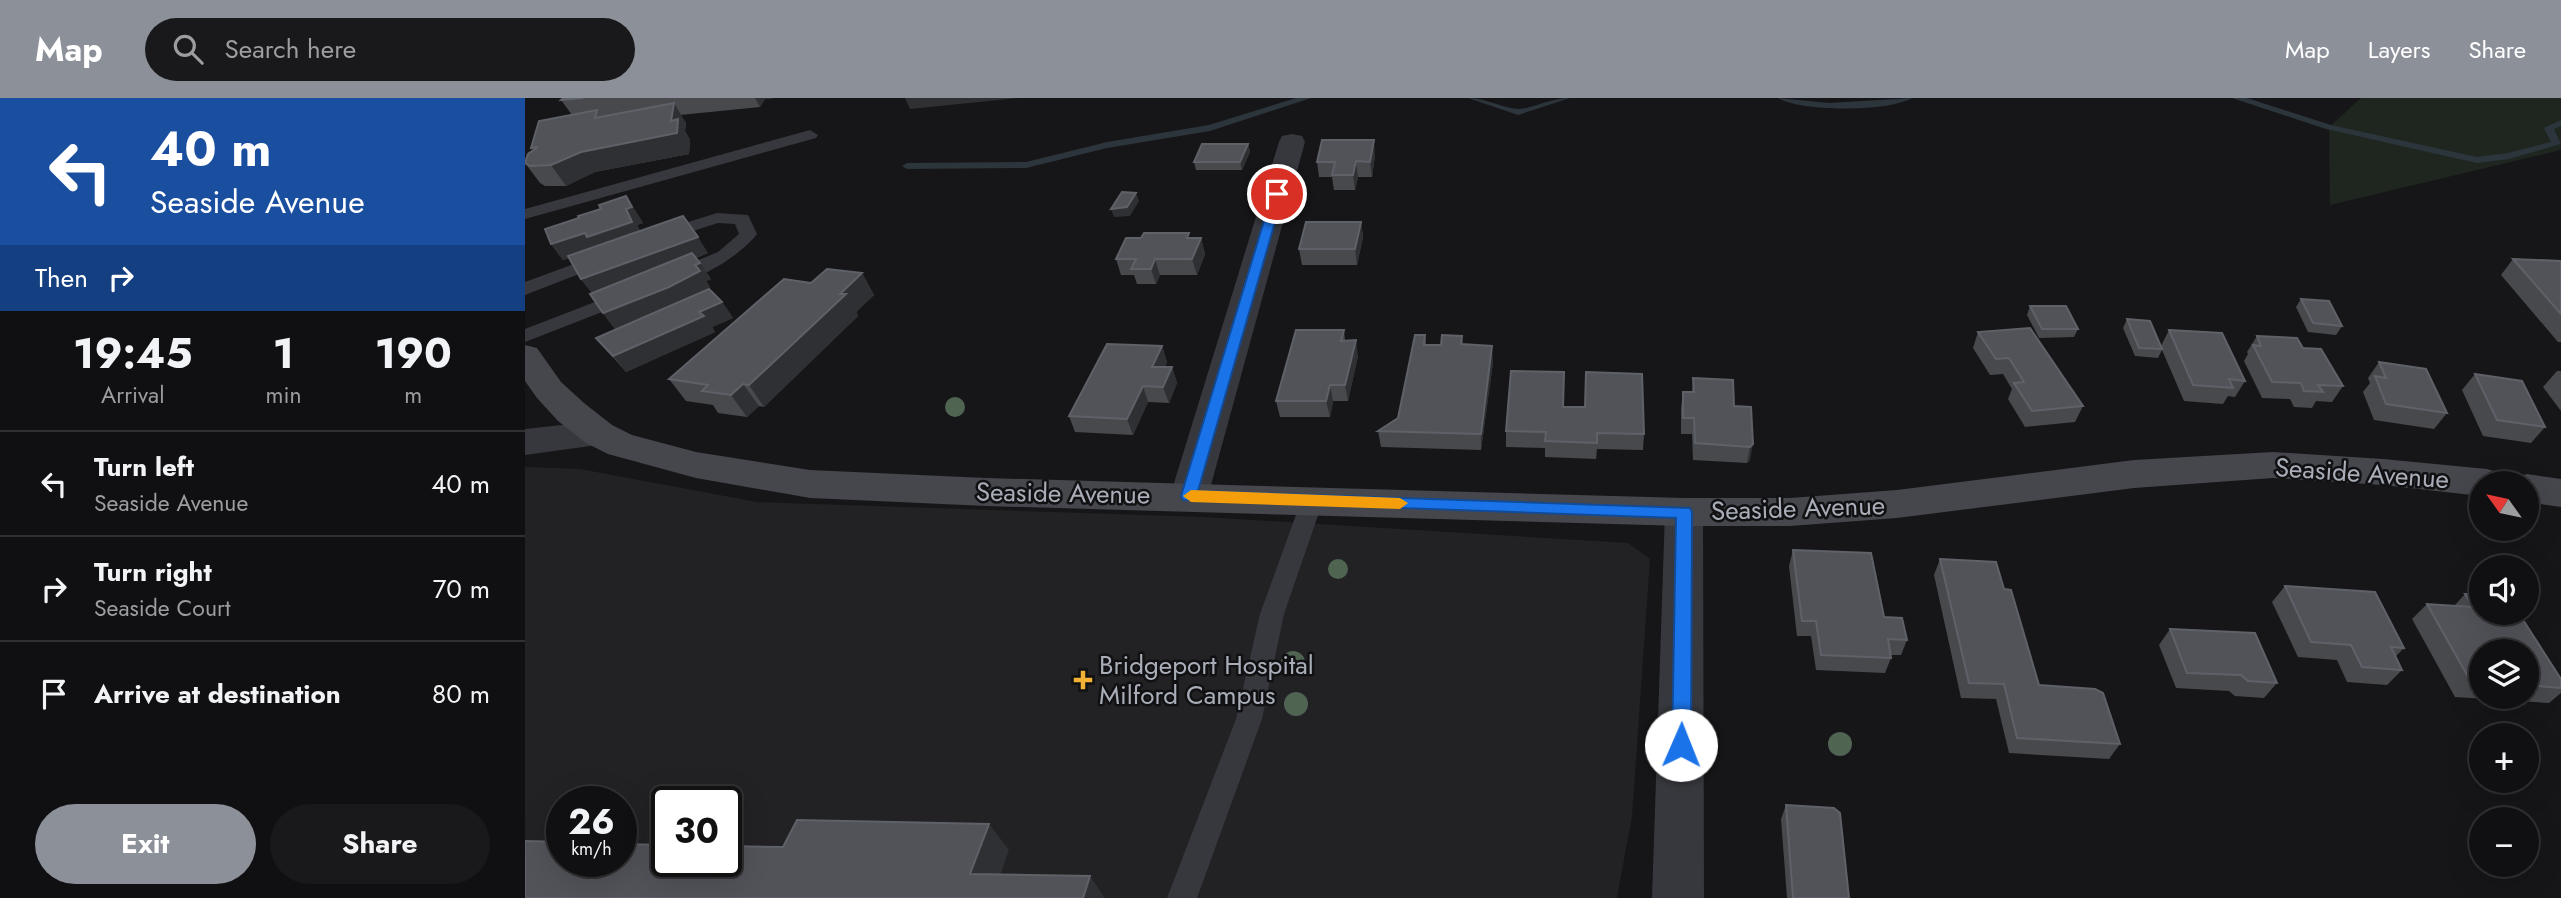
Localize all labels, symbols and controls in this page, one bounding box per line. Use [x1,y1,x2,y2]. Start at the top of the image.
search box [145,18,635,81]
text: Map [35,26,103,73]
icon: search [169,30,207,68]
text: Search here [225,30,356,68]
text: Map [2285,32,2330,67]
text: Layers [2368,32,2430,67]
text: Share [2468,32,2526,67]
text: 40 m [150,114,272,184]
icon: left [35,126,126,217]
pin [1247,164,1307,224]
icon: arrive [1258,175,1296,213]
text: Seaside Avenue [150,179,365,225]
text: Then [35,259,88,297]
icon: right [102,259,140,297]
text: 19:45 [73,323,192,384]
text: 1 [273,323,294,384]
text: 190 [375,323,452,384]
text: Arrival [101,378,164,412]
text: min [266,378,302,412]
text: m [404,378,422,412]
text: Turn left [94,448,194,486]
street label: Seaside Avenue [2274,448,2450,498]
icon: left [35,465,73,503]
text: 40 m [431,465,490,503]
north arrow [2469,471,2539,541]
map controls [2469,471,2539,877]
street label: Seaside Avenue [975,472,1151,514]
text: Seaside Avenue [94,486,248,520]
street label: Seaside Avenue [1710,486,1886,530]
text: Turn right [94,553,212,591]
button: sound [2469,555,2539,625]
icon: right [35,570,73,608]
text: 70 m [433,570,490,608]
text: Seaside Court [94,591,230,625]
button: layers [2469,639,2539,709]
place label: Bridgeport Hospital Milford Campus [1099,646,1314,714]
marker: Bridgeport Hospital Milford Campus [1073,670,1093,690]
icon: arrive [35,675,73,713]
text: Arrive at destination [94,675,341,713]
text: 80 m [432,675,490,713]
position arrow [1644,708,1718,782]
button: + [2469,723,2539,793]
speed limit sign: 30 [651,786,742,877]
text: 26 [568,797,615,847]
button: Exit [35,804,256,884]
button: Share [270,804,490,884]
button: − [2469,807,2539,877]
text: km/h [571,836,612,862]

